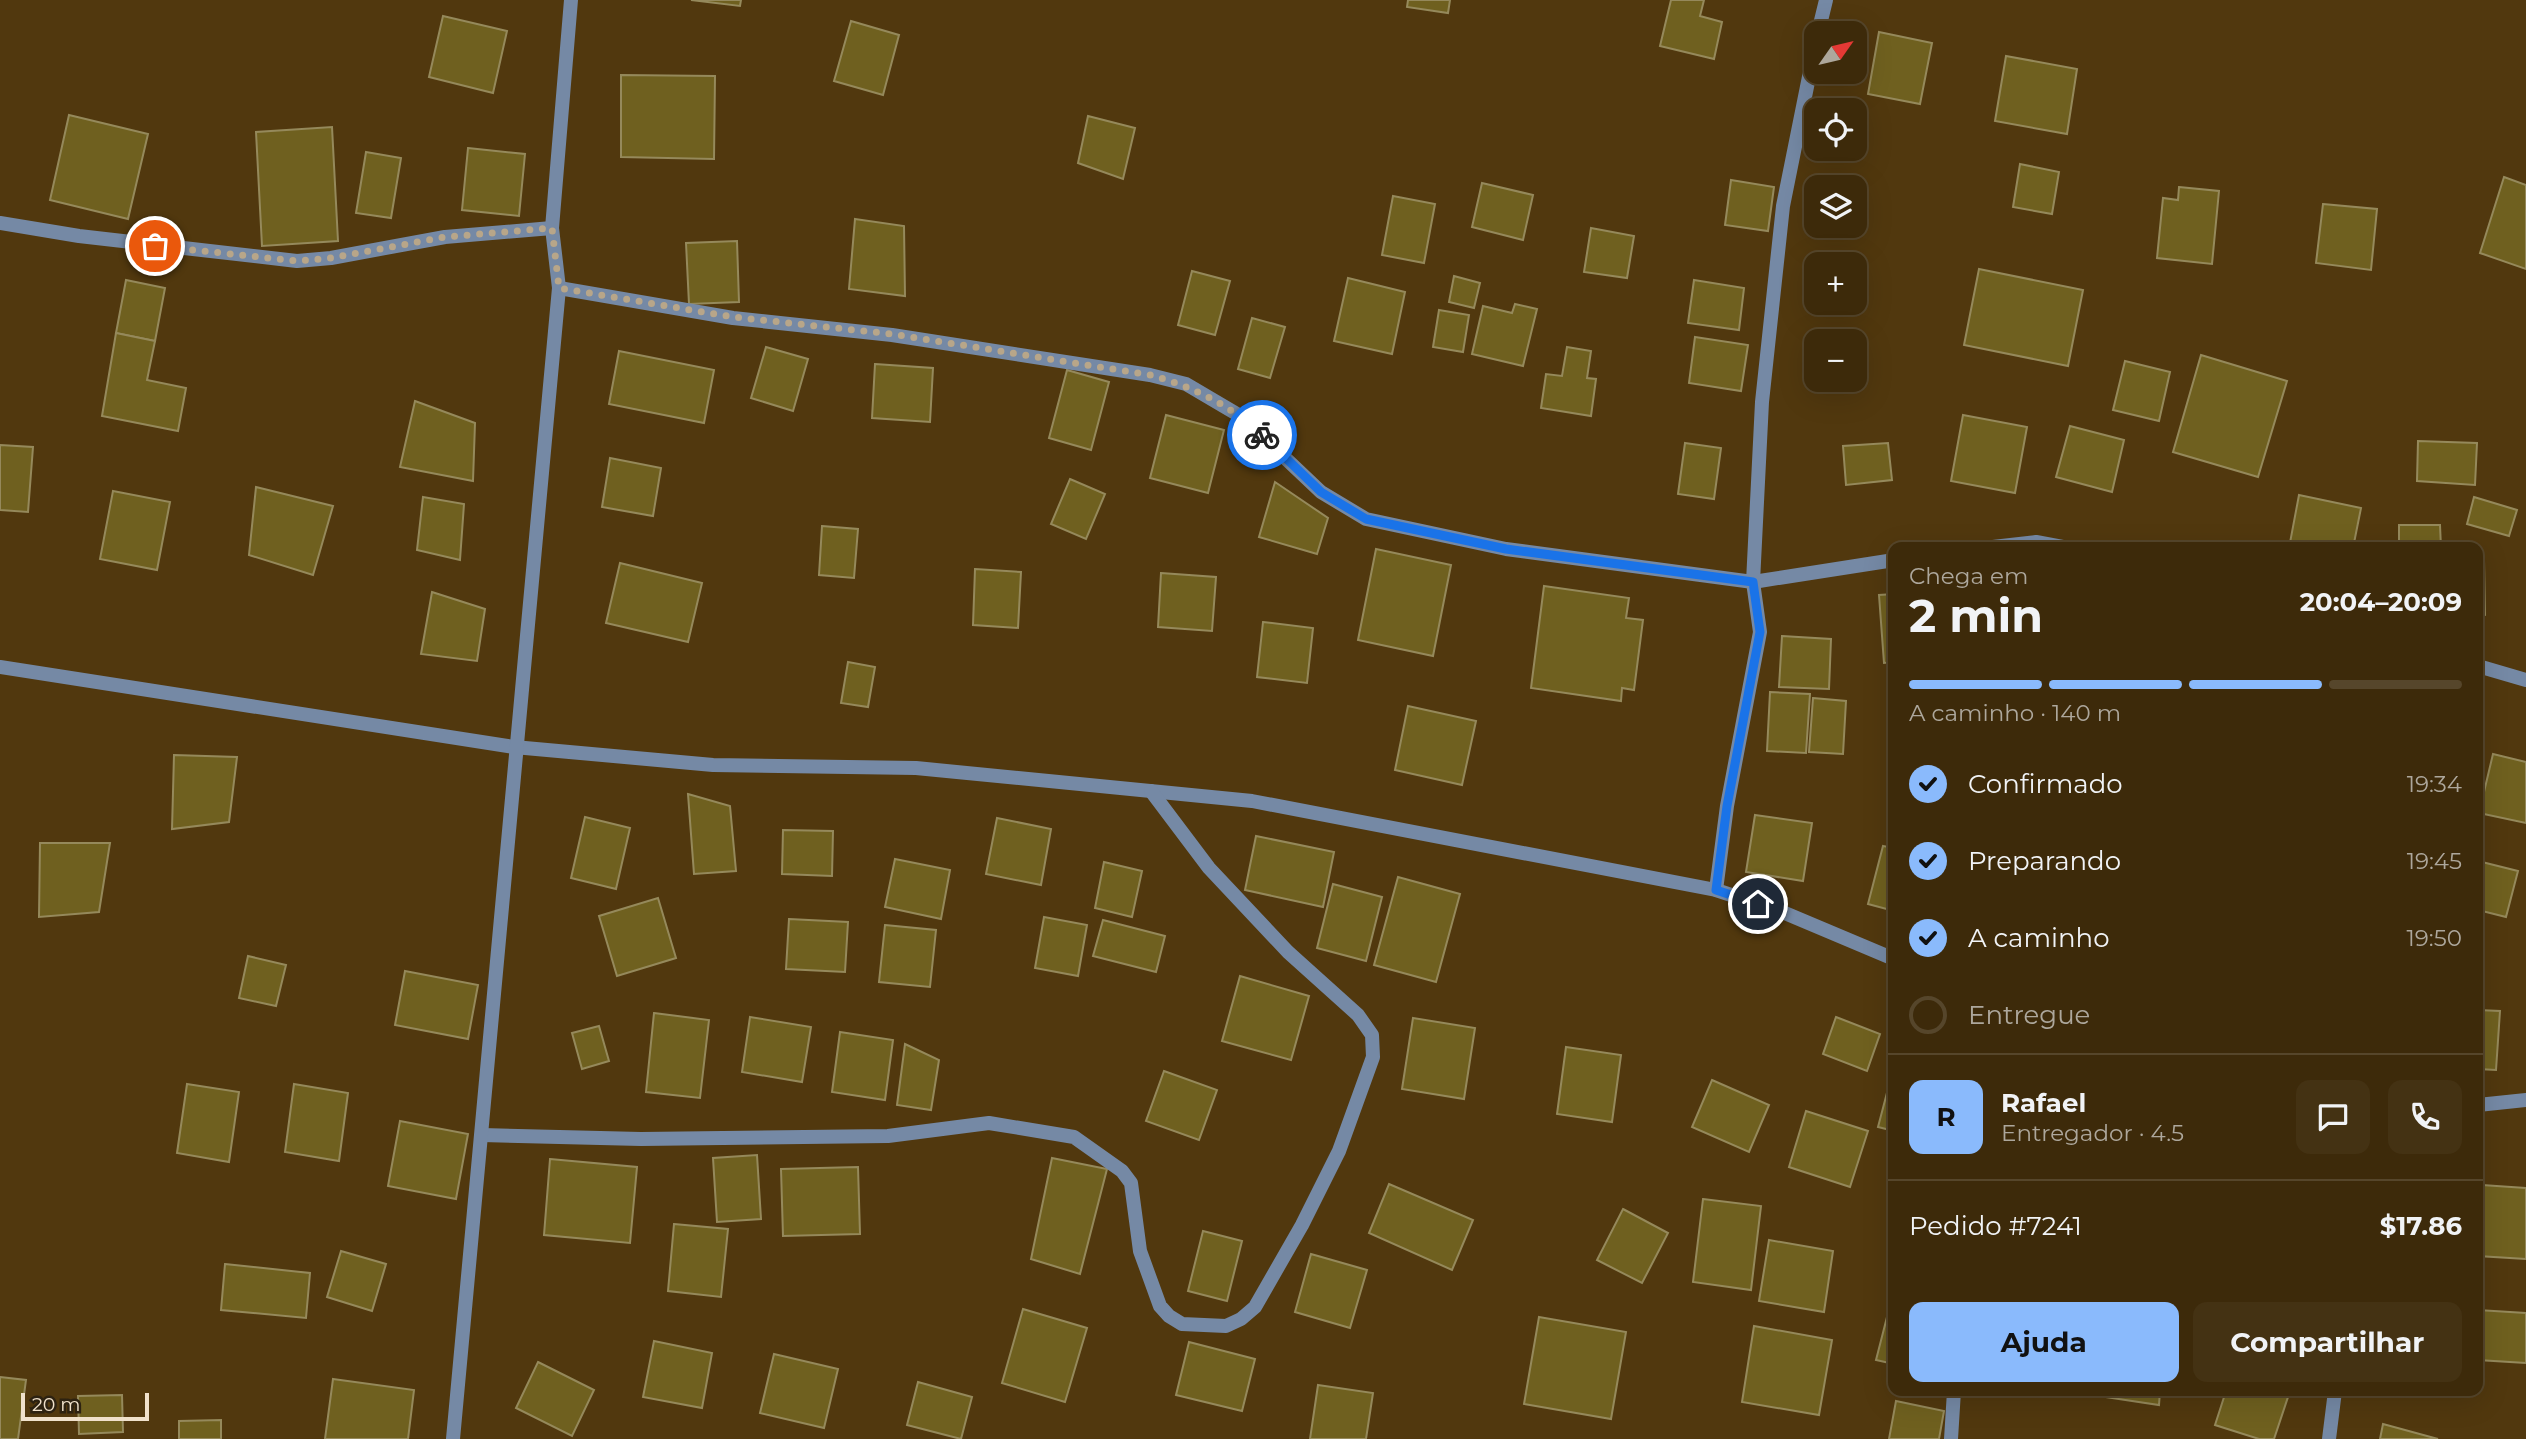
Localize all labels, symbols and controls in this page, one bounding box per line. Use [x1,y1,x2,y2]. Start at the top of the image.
north arrow [1804,21,1867,84]
map controls [1804,21,1867,392]
button: locate [1804,98,1867,161]
button: layers [1804,175,1867,238]
pin [125,216,185,276]
icon: bag [136,227,174,265]
button: + [1804,252,1867,315]
button: − [1804,329,1867,392]
courier [1227,400,1297,470]
icon: bike [1243,416,1281,454]
text: Chega em [1909,562,2028,590]
text: 20:04–20:09 [2300,586,2462,618]
text: 2 min [1909,587,2043,644]
text: A caminho · 140 m [1909,699,2121,727]
icon: check [1909,765,1947,803]
text: Confirmado [1968,768,2123,800]
text: 19:34 [2407,770,2462,798]
icon: check [1909,842,1947,880]
text: Preparando [1968,845,2121,877]
text: 19:45 [2407,847,2462,875]
pin [1728,874,1788,934]
icon: home [1739,885,1777,923]
icon: check [1909,919,1947,957]
text: A caminho [1968,922,2109,954]
text: 19:50 [2407,924,2462,952]
text: Entregue [1968,999,2090,1031]
button: chat [2296,1080,2370,1154]
button: phone [2388,1080,2462,1154]
text: Rafael [2001,1087,2086,1119]
text: R [1936,1101,1956,1133]
text: Entregador · 4.5 [2001,1119,2184,1147]
text: Pedido #7241 [1909,1210,2082,1242]
text: $17.86 [2380,1210,2462,1242]
button: Ajuda [1909,1302,2179,1382]
button: Compartilhar [2193,1302,2462,1382]
scale bar [21,1390,149,1422]
text: 20 m [32,1393,80,1416]

